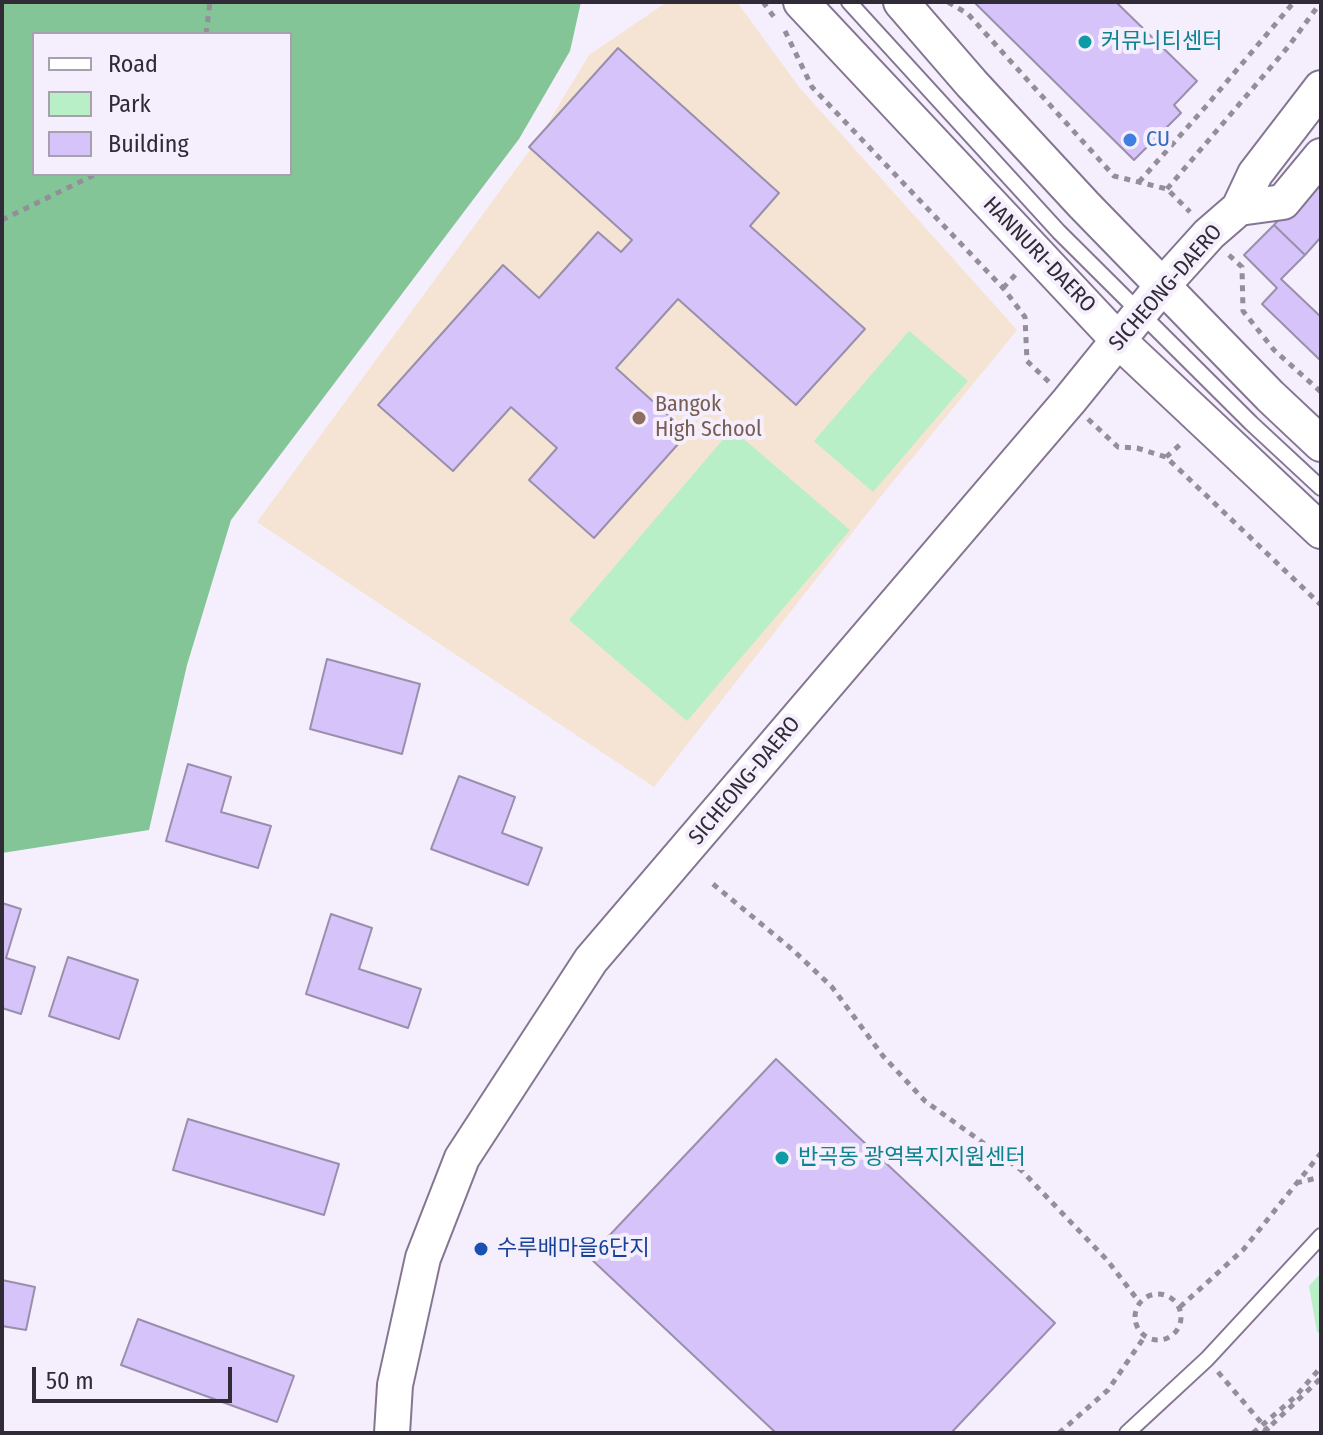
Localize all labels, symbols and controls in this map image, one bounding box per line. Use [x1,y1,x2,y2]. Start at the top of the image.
place label: 커뮤니티센터 [1101,29,1222,55]
legend [32,32,292,176]
marker: 커뮤니티센터 [1076,33,1094,51]
text: Road [108,50,158,78]
text: Park [108,90,151,118]
place label: CU [1146,127,1170,153]
text: Building [108,130,189,158]
marker: CU [1121,131,1139,149]
street label: HANNURI-DAERO [977,192,1101,318]
street label: SICHEONG-DAERO [1104,219,1228,357]
place label: Bangok High School [655,392,762,444]
marker: Bangok High School [630,409,648,427]
street label: SICHEONG-DAERO [684,712,806,850]
place label: 반곡동 광역복지지원센터 [798,1145,1026,1171]
marker: 반곡동 광역복지지원센터 [773,1149,791,1167]
place label: 수루배마을6단지 [497,1236,650,1262]
marker: 수루배마을6단지 [472,1240,490,1258]
scale bar [36,1351,236,1401]
text: 50 m [46,1367,94,1395]

